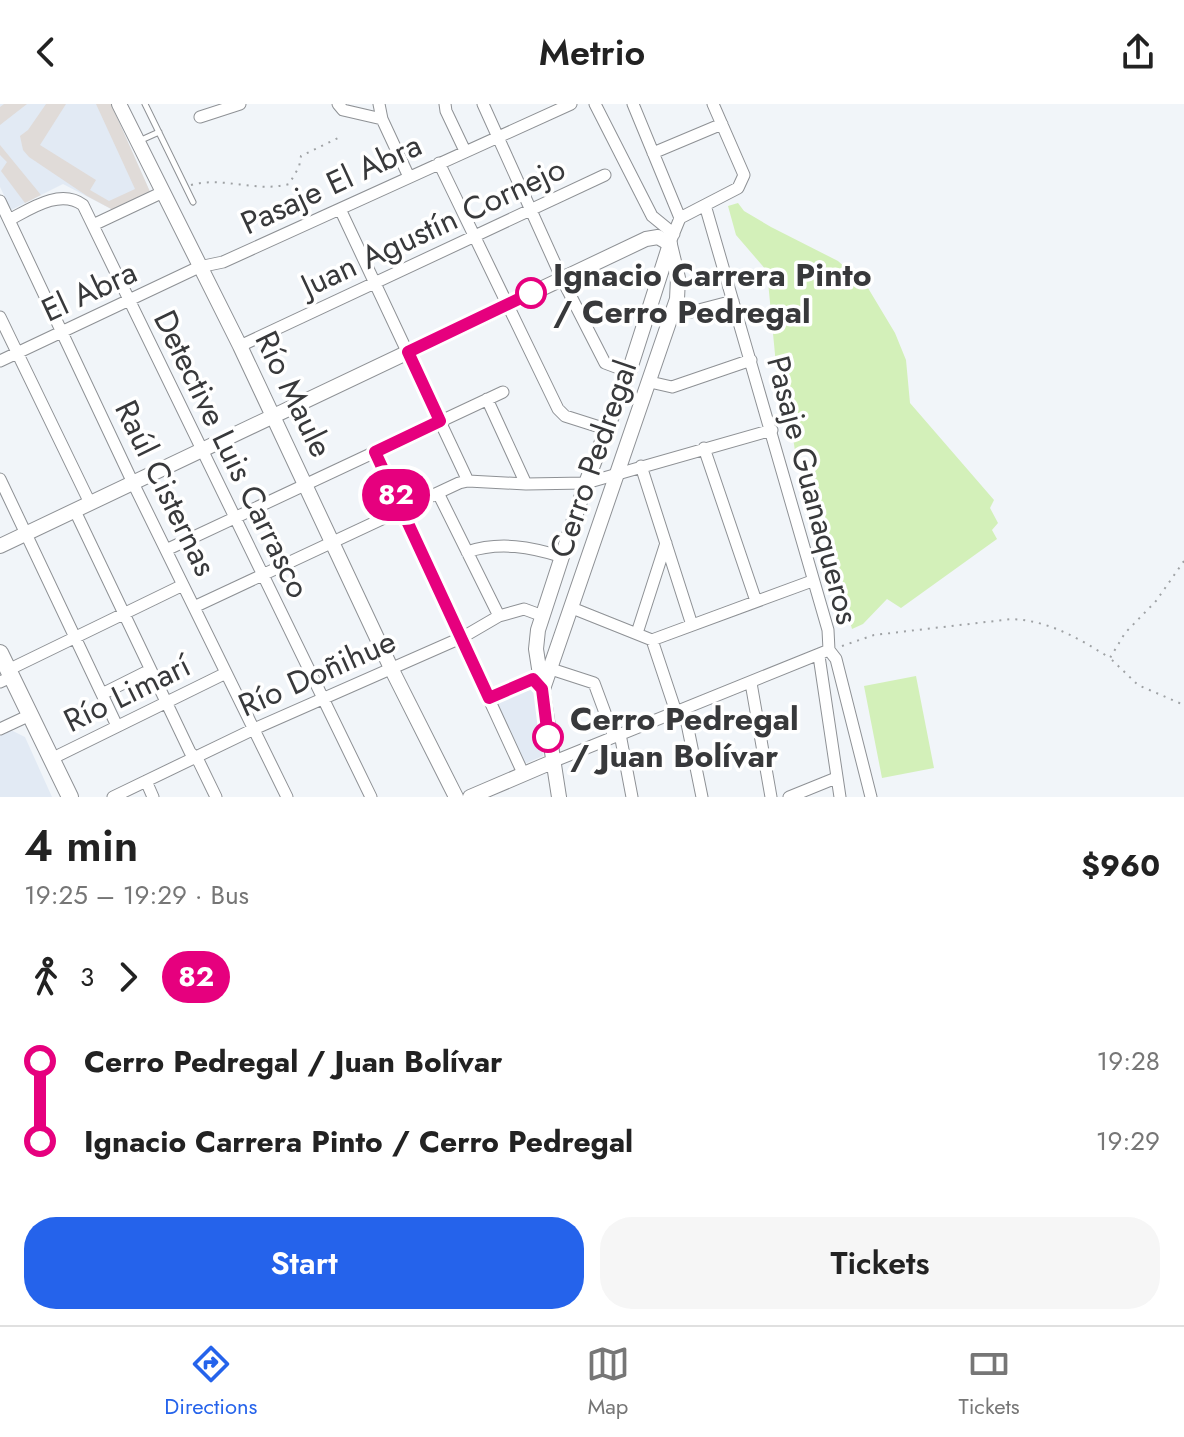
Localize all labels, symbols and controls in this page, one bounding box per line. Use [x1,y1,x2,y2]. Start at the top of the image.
text: Metrio [539,26,645,78]
icon: back [24,30,68,74]
icon: share [1116,30,1160,74]
street label: Pasaje El Abra [233,122,429,246]
street label: Juan Agustín Cornejo [290,146,573,310]
street label: El Abra [34,249,144,333]
place label: Ignacio Carrera Pinto / Cerro Pedregal [553,252,872,335]
marker: Ignacio Carrera Pinto / Cerro Pedregal [516,278,546,308]
street label: Detective Luis Carrasco [142,302,322,606]
street label: Río Maule [244,323,344,465]
street label: Pasaje Guanaqueros [755,351,871,629]
street label: Cerro Pedregal [538,354,648,564]
street label: Raúl Cisternas [104,392,228,584]
line badge: 82 [360,469,432,521]
text: 82 [378,474,414,515]
street label: Río Doñihue [231,618,403,728]
street label: Río Limarí [56,642,200,743]
place label: Cerro Pedregal / Juan Bolívar [570,696,799,779]
marker: Cerro Pedregal / Juan Bolívar [533,722,563,752]
text: 4 min [24,814,138,878]
text: $960 [1081,844,1160,887]
text: 19:25 – 19:29 · Bus [24,876,249,914]
icon: walk [24,955,68,999]
icon: forward [106,955,150,999]
text: 82 [178,956,214,997]
text: 3 [80,958,94,996]
text: Cerro Pedregal / Juan Bolívar [84,1040,502,1083]
text: 19:28 [1097,1042,1160,1080]
text: Ignacio Carrera Pinto / Cerro Pedregal [84,1120,633,1163]
text: 19:29 [1096,1122,1160,1160]
button: Start [24,1217,584,1309]
button: Tickets [600,1217,1160,1309]
tab: Directions [164,1342,257,1422]
tab: Map [586,1342,630,1422]
tab: Tickets [958,1342,1020,1422]

